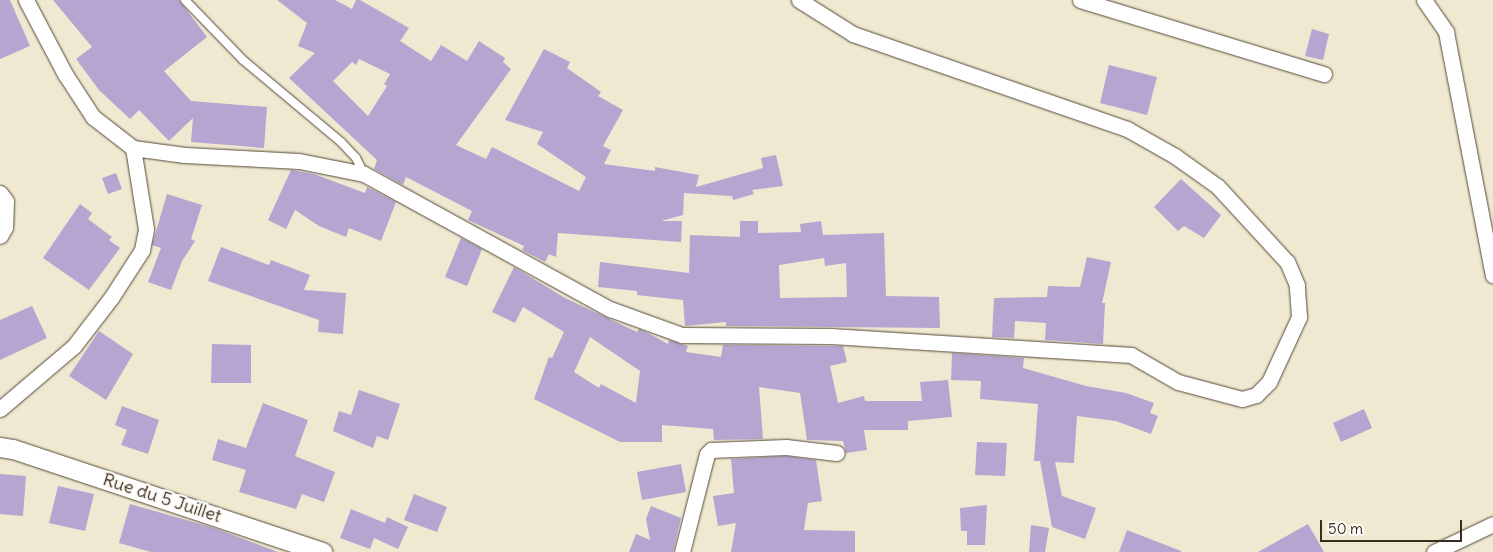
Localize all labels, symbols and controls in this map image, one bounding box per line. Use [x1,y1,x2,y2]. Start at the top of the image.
street label: Rue du 5 Juillet [100,469,224,527]
scale bar [1323,510,1466,542]
text: 50 m [1328,519,1363,538]

